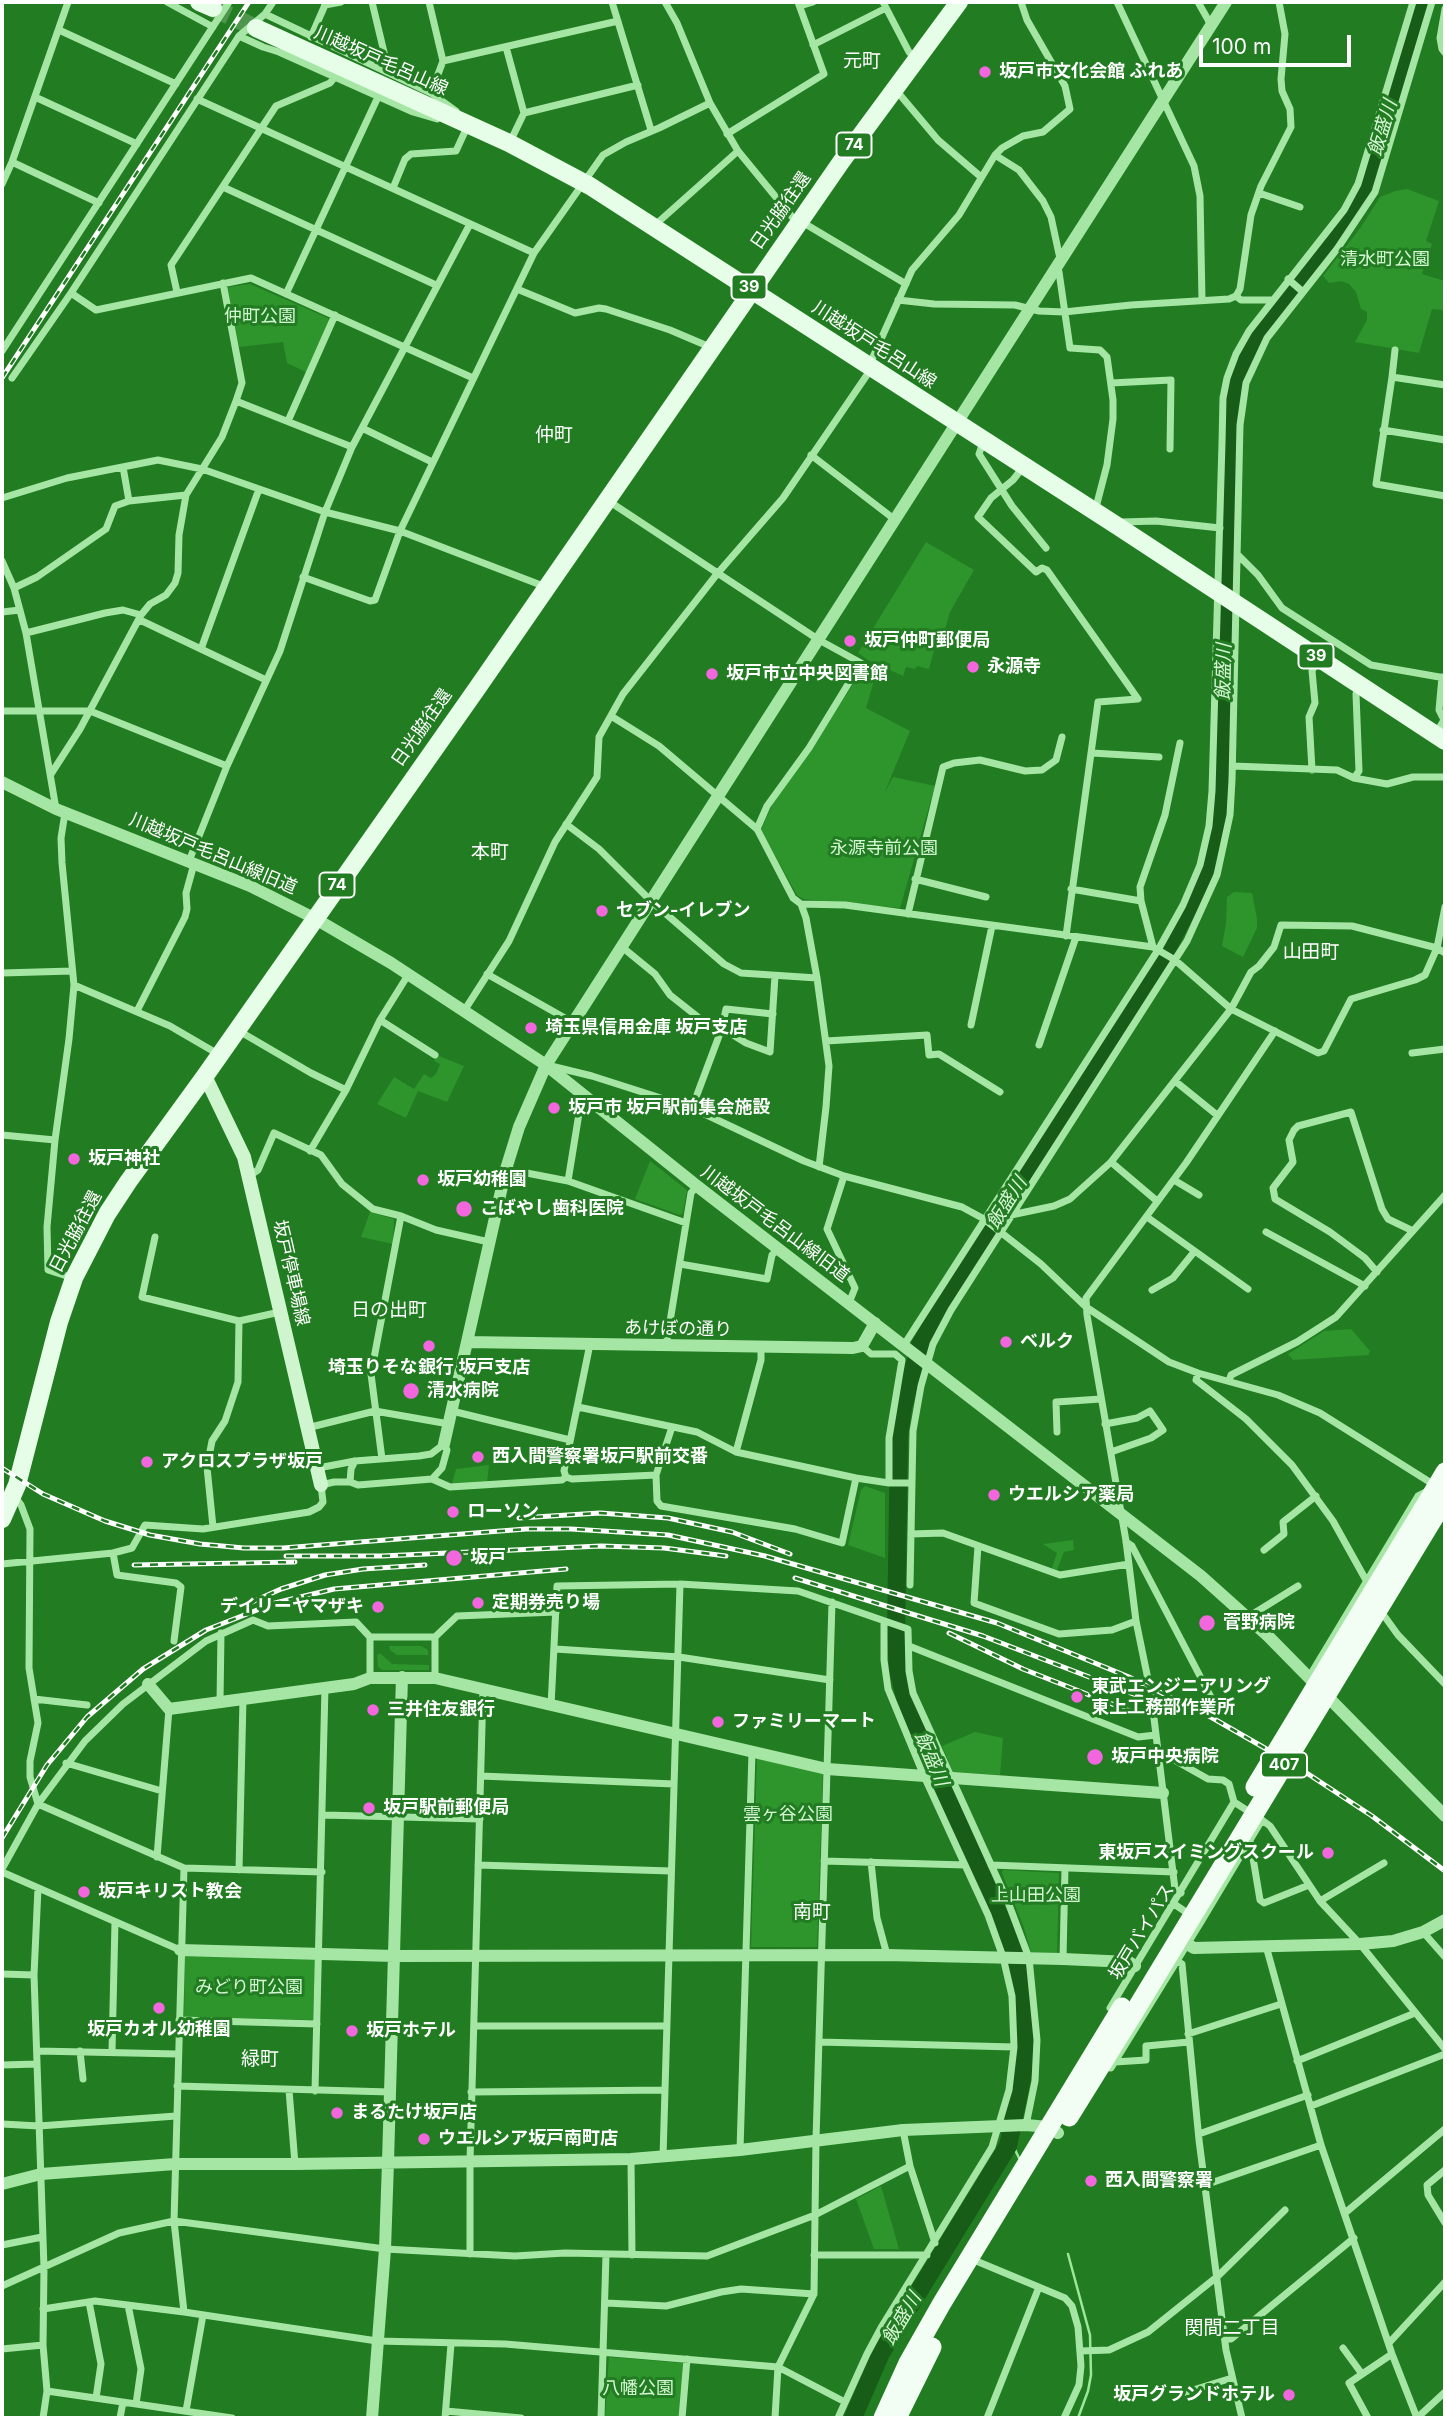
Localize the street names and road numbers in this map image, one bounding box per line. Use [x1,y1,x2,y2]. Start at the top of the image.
street label: 川越坂戸毛呂山線 [311,22,451,100]
road number: 74 [836,132,872,158]
street label: 日光脇往還 [746,168,816,254]
road number: 39 [732,274,766,300]
street label: 川越坂戸毛呂山線 [808,297,940,393]
road number: 39 [1298,643,1334,668]
street label: 日光脇往還 [387,685,457,771]
street label: 川越坂戸毛呂山線旧道 [126,809,300,899]
road number: 74 [320,872,354,898]
street label: 川越坂戸毛呂山線旧道 [697,1161,853,1287]
street label: 日光脇往還 [45,1187,107,1277]
street label: 坂戸停車場線 [268,1218,314,1328]
street label: あけぼの通り [624,1317,732,1341]
road number: 407 [1261,1752,1307,1778]
street label: 坂戸バイパス [1105,1880,1179,1984]

